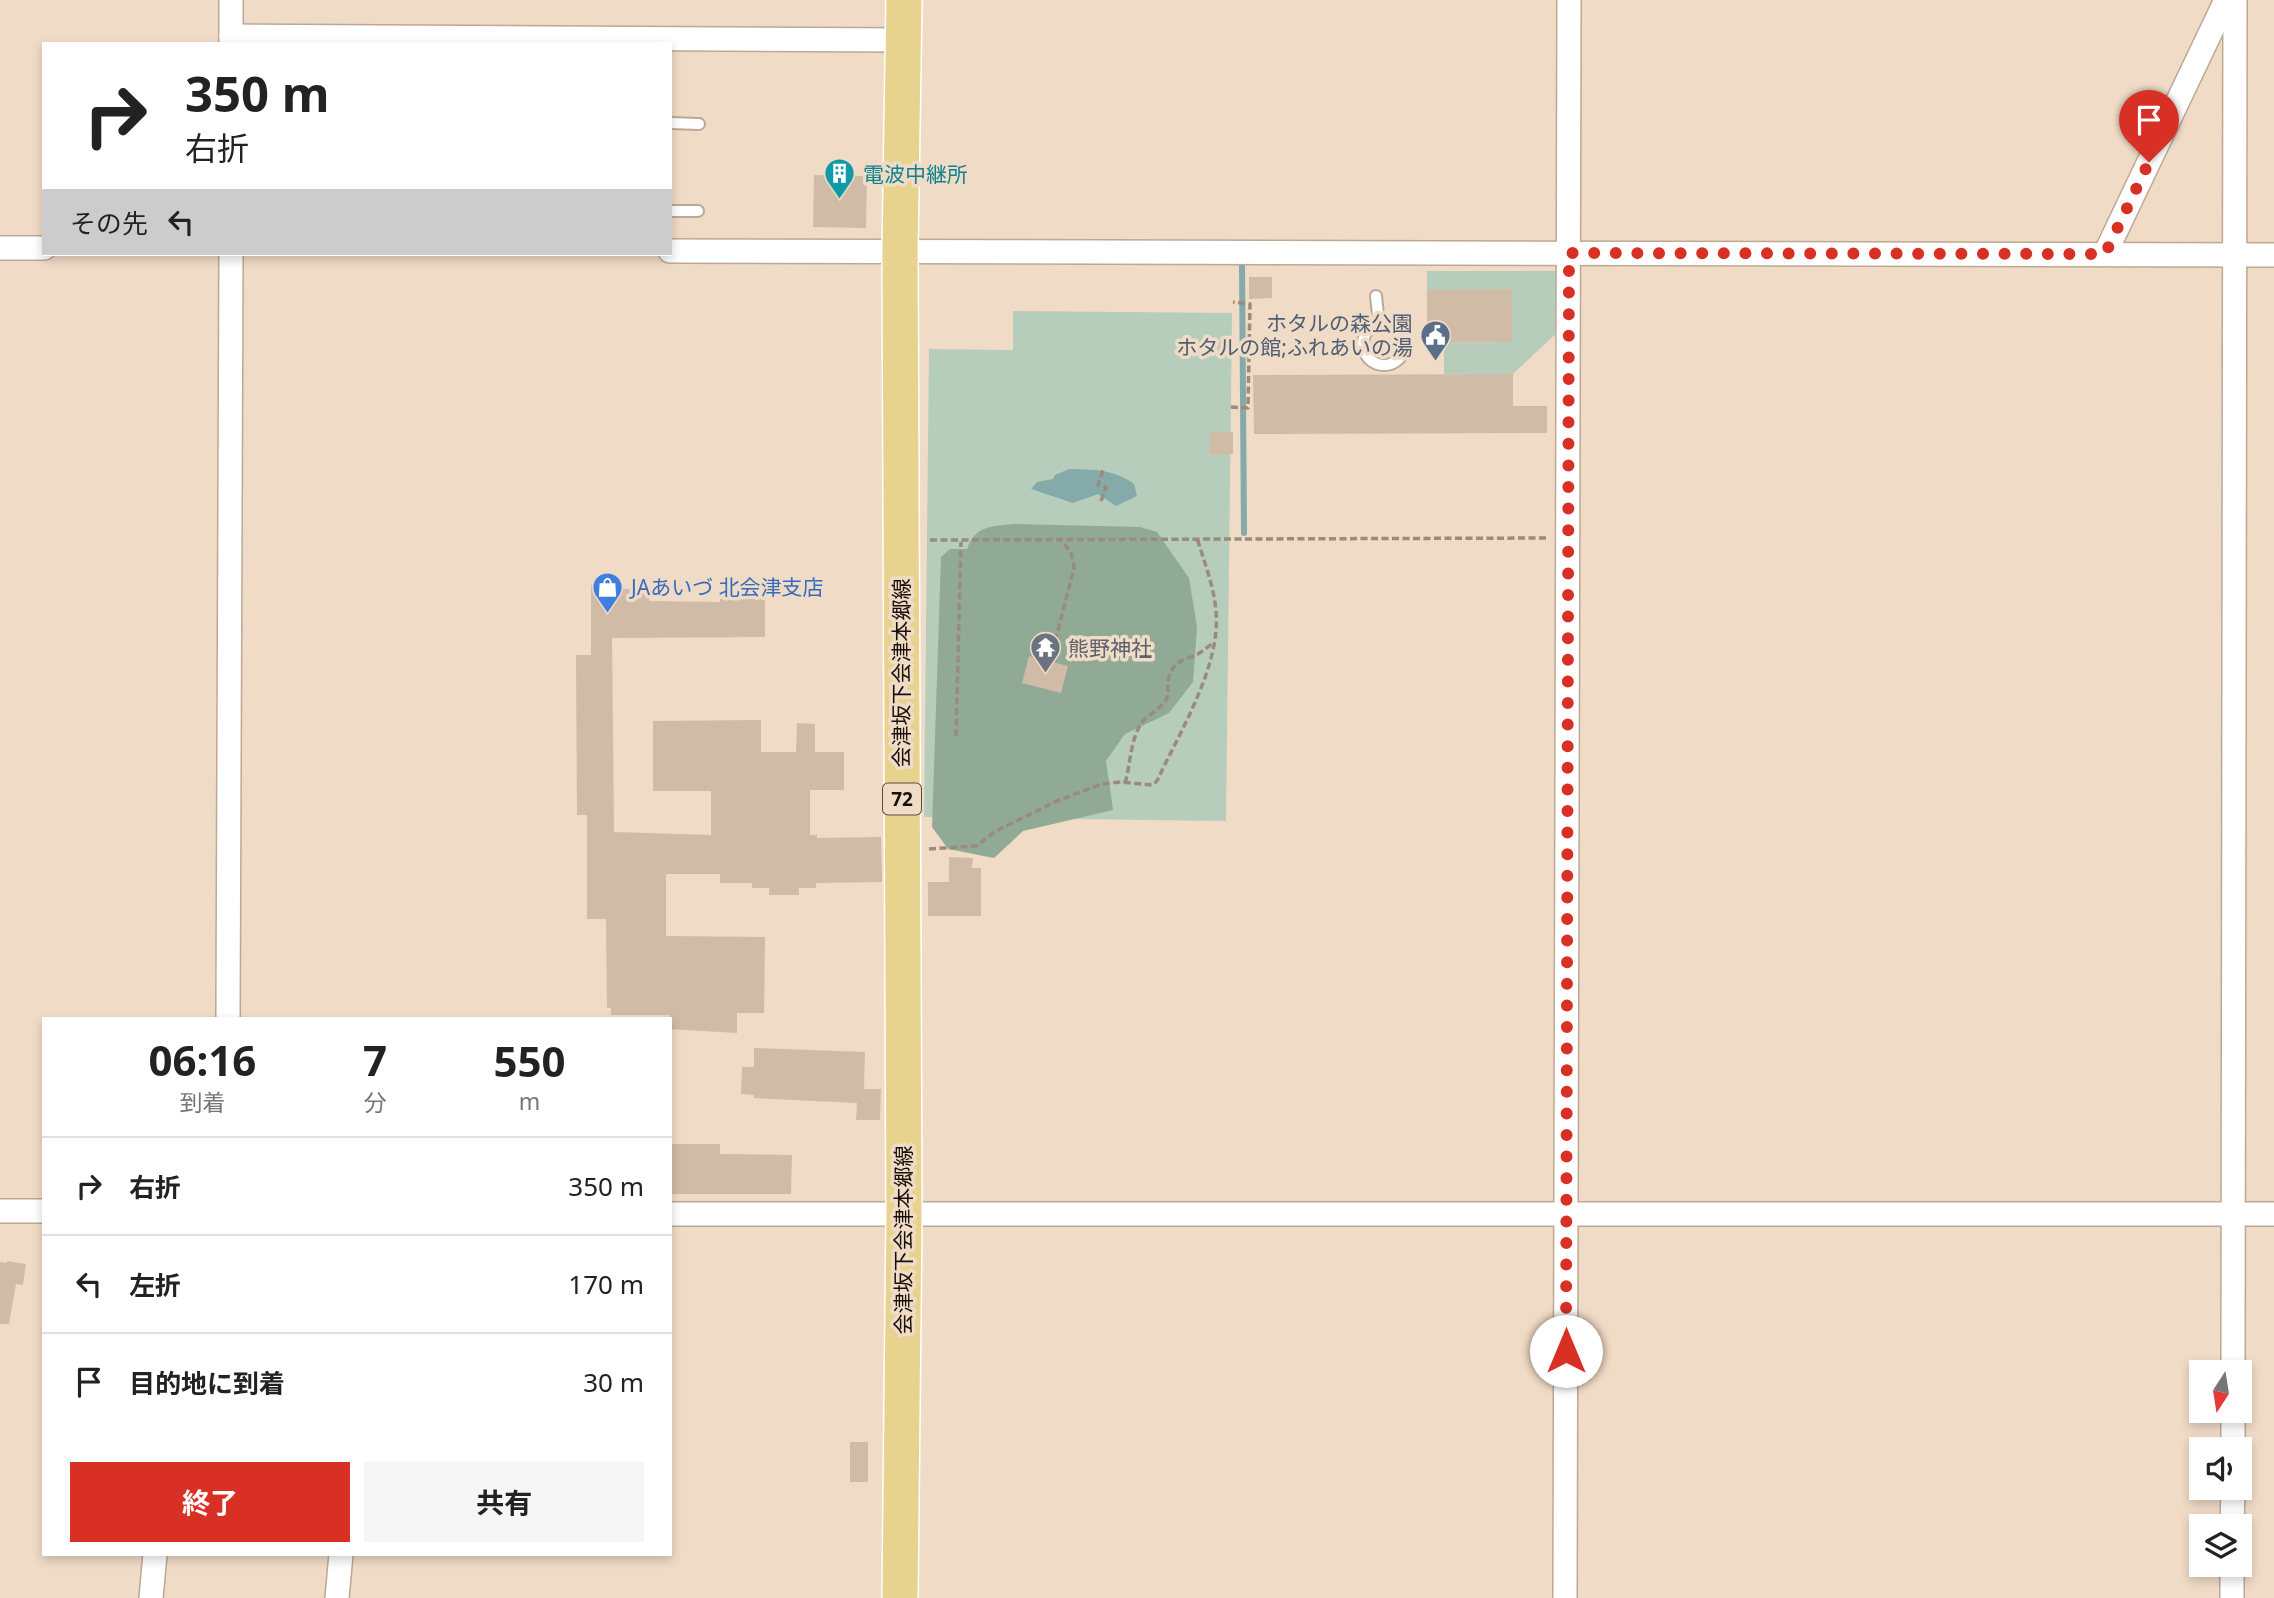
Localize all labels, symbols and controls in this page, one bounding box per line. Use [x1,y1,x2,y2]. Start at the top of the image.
text: 350 m [185,60,330,126]
icon: right [70,70,161,161]
pin [2119,90,2179,162]
icon: arrive [2130,101,2168,139]
text: 右折 [185,126,249,169]
building icon: 電波中継所 [823,157,857,201]
place label: 電波中継所 [863,160,968,188]
icon: left [162,203,200,241]
text: その先 [70,205,148,241]
place label: ホタルの森公園 ホタルの館;ふれあいの湯 [1176,309,1413,361]
public building icon: ホタルの森公園 ホタルの館;ふれあいの湯 [1419,318,1453,362]
shop icon: JAあいづ 北会津支店 [591,570,625,614]
place label: JAあいづ 北会津支店 [629,573,824,601]
street label: 会津坂下会津本郷線 [887,579,915,768]
temple icon: 熊野神社 [1028,631,1062,675]
place label: 熊野神社 [1068,634,1152,662]
road number: 72 [883,784,921,814]
text: 06:16 [148,1031,256,1088]
text: 7 [363,1031,387,1088]
text: 550 [493,1032,565,1089]
text: m [519,1085,540,1117]
text: 到着 [179,1086,225,1118]
text: 分 [363,1086,386,1118]
street label: 会津坂下会津本郷線 [889,1146,917,1335]
icon: right [70,1167,108,1205]
text: 350 m [568,1168,644,1204]
text: 右折 [129,1169,181,1205]
icon: left [70,1265,108,1303]
text: 170 m [568,1266,644,1302]
text: 左折 [129,1267,181,1303]
position arrow [1529,1314,1603,1388]
north arrow [2189,1360,2252,1423]
map controls [2189,1360,2252,1577]
icon: arrive [70,1363,108,1401]
text: 30 m [583,1364,644,1400]
text: 目的地に到着 [129,1365,285,1401]
button: sound [2189,1437,2252,1500]
button: 終了 [70,1462,350,1542]
button: 共有 [364,1462,644,1542]
button: layers [2189,1514,2252,1577]

